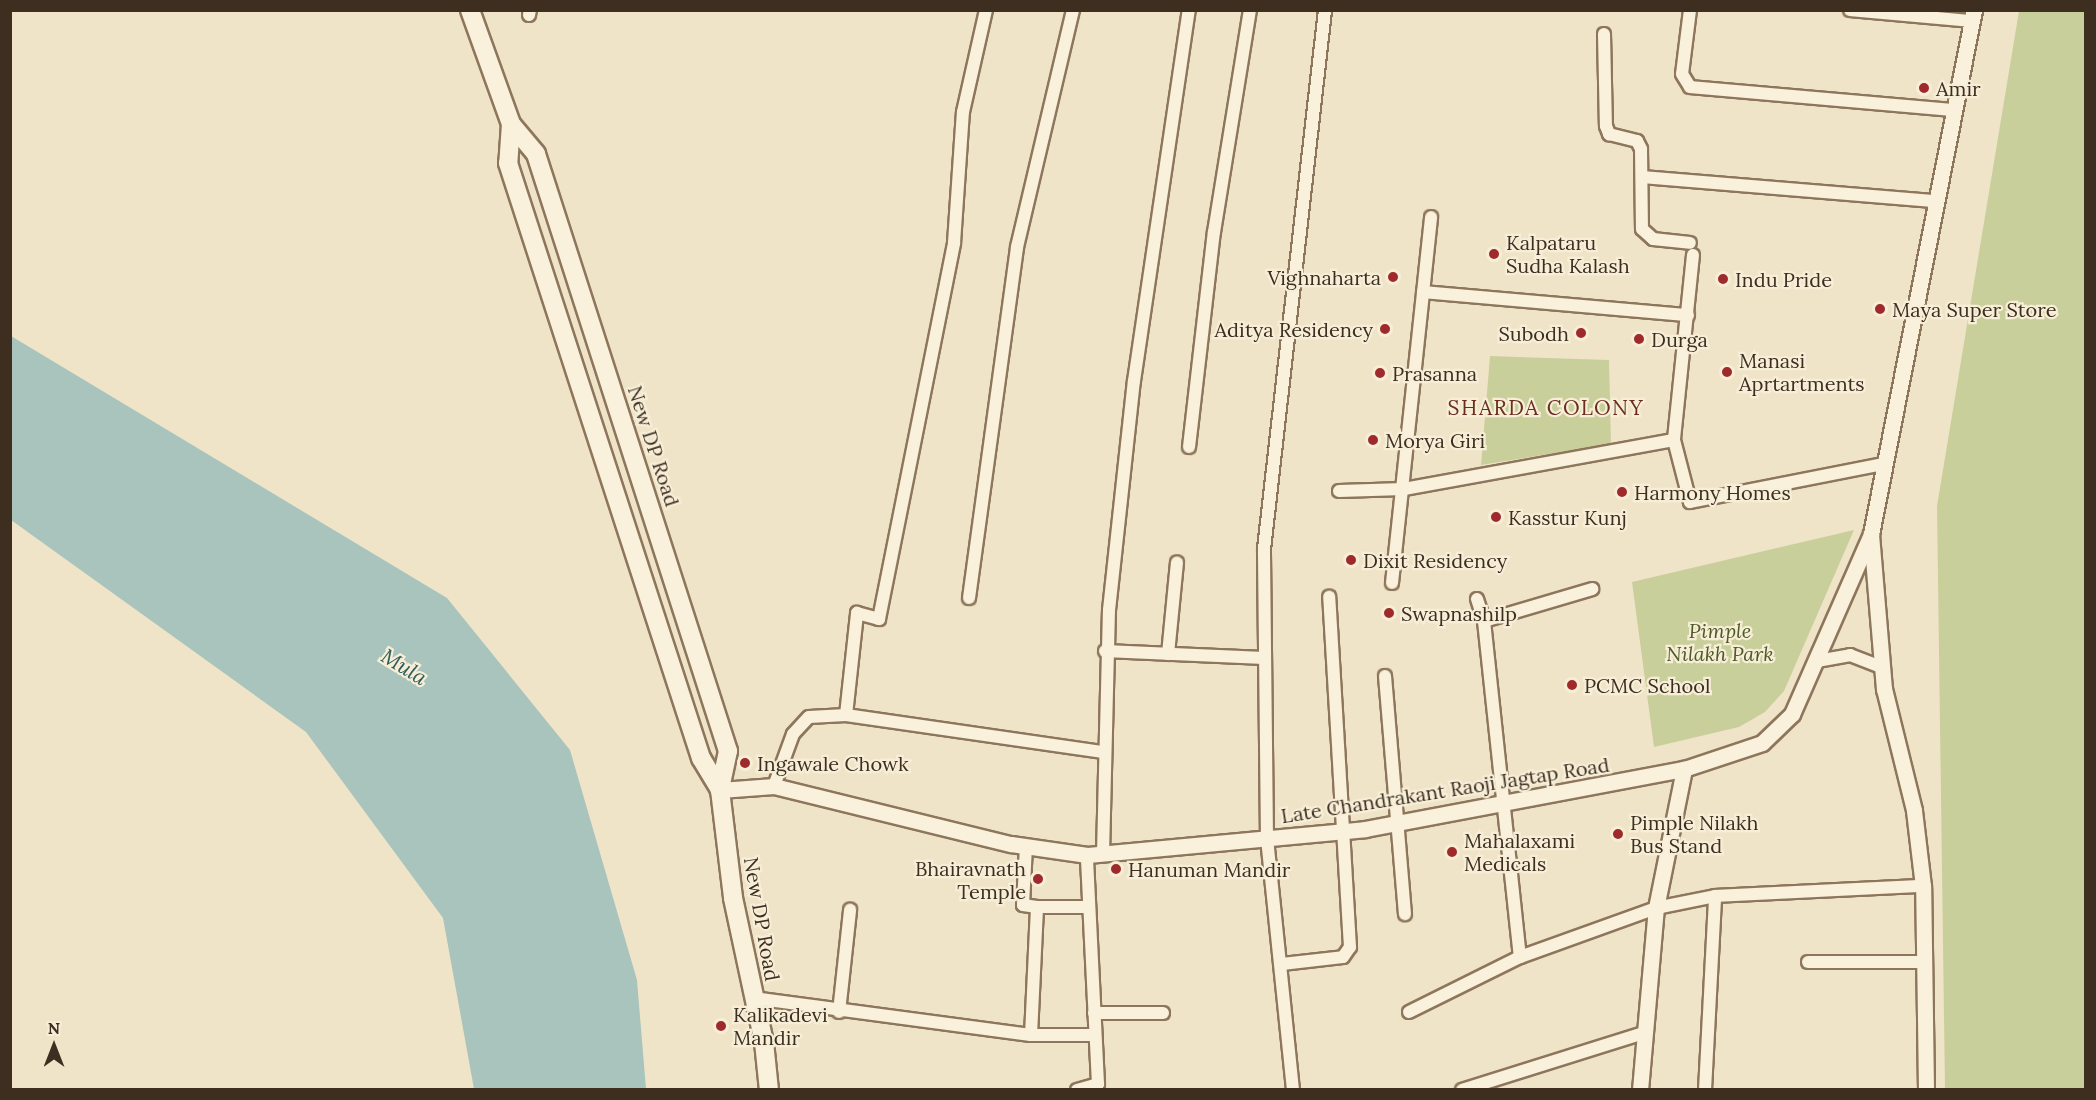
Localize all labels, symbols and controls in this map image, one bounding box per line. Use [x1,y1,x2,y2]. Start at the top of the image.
place label: Amir [1936,76,1981,100]
marker: Amir [1917,81,1931,95]
place label: Kalpataru Sudha Kalash [1506,231,1630,278]
marker: Kalpataru Sudha Kalash [1487,247,1501,261]
place label: Vighnaharta [1267,265,1381,289]
place label: Indu Pride [1735,267,1832,291]
marker: Vighnaharta [1386,270,1400,284]
marker: Indu Pride [1716,272,1730,286]
place label: Maya Super Store [1892,297,2057,321]
marker: Maya Super Store [1873,302,1887,316]
place label: Aditya Residency [1214,317,1373,341]
place label: Subodh [1499,321,1569,345]
marker: Aditya Residency [1378,322,1392,336]
marker: Subodh [1574,326,1588,340]
place label: Durga [1651,327,1708,351]
marker: Durga [1632,332,1646,346]
place label: Manasi Aprtartments [1739,348,1865,395]
place label: Prasanna [1392,361,1477,385]
marker: Manasi Aprtartments [1720,365,1734,379]
marker: Prasanna [1373,366,1387,380]
street label: New DP Road [623,383,685,509]
district label: SHARDA COLONY [1448,395,1644,421]
place label: Morya Giri [1385,428,1485,452]
marker: Morya Giri [1366,433,1380,447]
place label: Harmony Homes [1634,480,1791,504]
marker: Harmony Homes [1615,485,1629,499]
place label: Kasstur Kunj [1508,505,1627,529]
marker: Kasstur Kunj [1489,510,1503,524]
place label: Dixit Residency [1363,548,1507,572]
marker: Dixit Residency [1344,553,1358,567]
place label: Swapnashilp [1401,601,1517,625]
marker: Swapnashilp [1382,606,1396,620]
park label: Pimple Nilakh Park [1666,619,1774,666]
water label: Mula [377,643,431,691]
place label: PCMC School [1584,673,1710,697]
marker: PCMC School [1565,678,1579,692]
place label: Ingawale Chowk [757,751,909,775]
street label: Late Chandrakant Raoji Jagtap Road [1279,752,1611,828]
marker: Ingawale Chowk [738,756,752,770]
place label: Pimple Nilakh Bus Stand [1630,810,1758,857]
marker: Pimple Nilakh Bus Stand [1611,827,1625,841]
place label: Mahalaxami Medicals [1464,828,1575,875]
marker: Mahalaxami Medicals [1445,845,1459,859]
street label: New DP Road [739,855,785,983]
place label: Bhairavnath Temple [915,856,1026,903]
place label: Hanuman Mandir [1128,857,1290,881]
marker: Hanuman Mandir [1109,862,1123,876]
marker: Bhairavnath Temple [1031,872,1045,886]
place label: Kalikadevi Mandir [733,1002,828,1049]
north arrow [24,1016,84,1076]
text: N [48,1018,60,1038]
marker: Kalikadevi Mandir [714,1019,728,1033]

